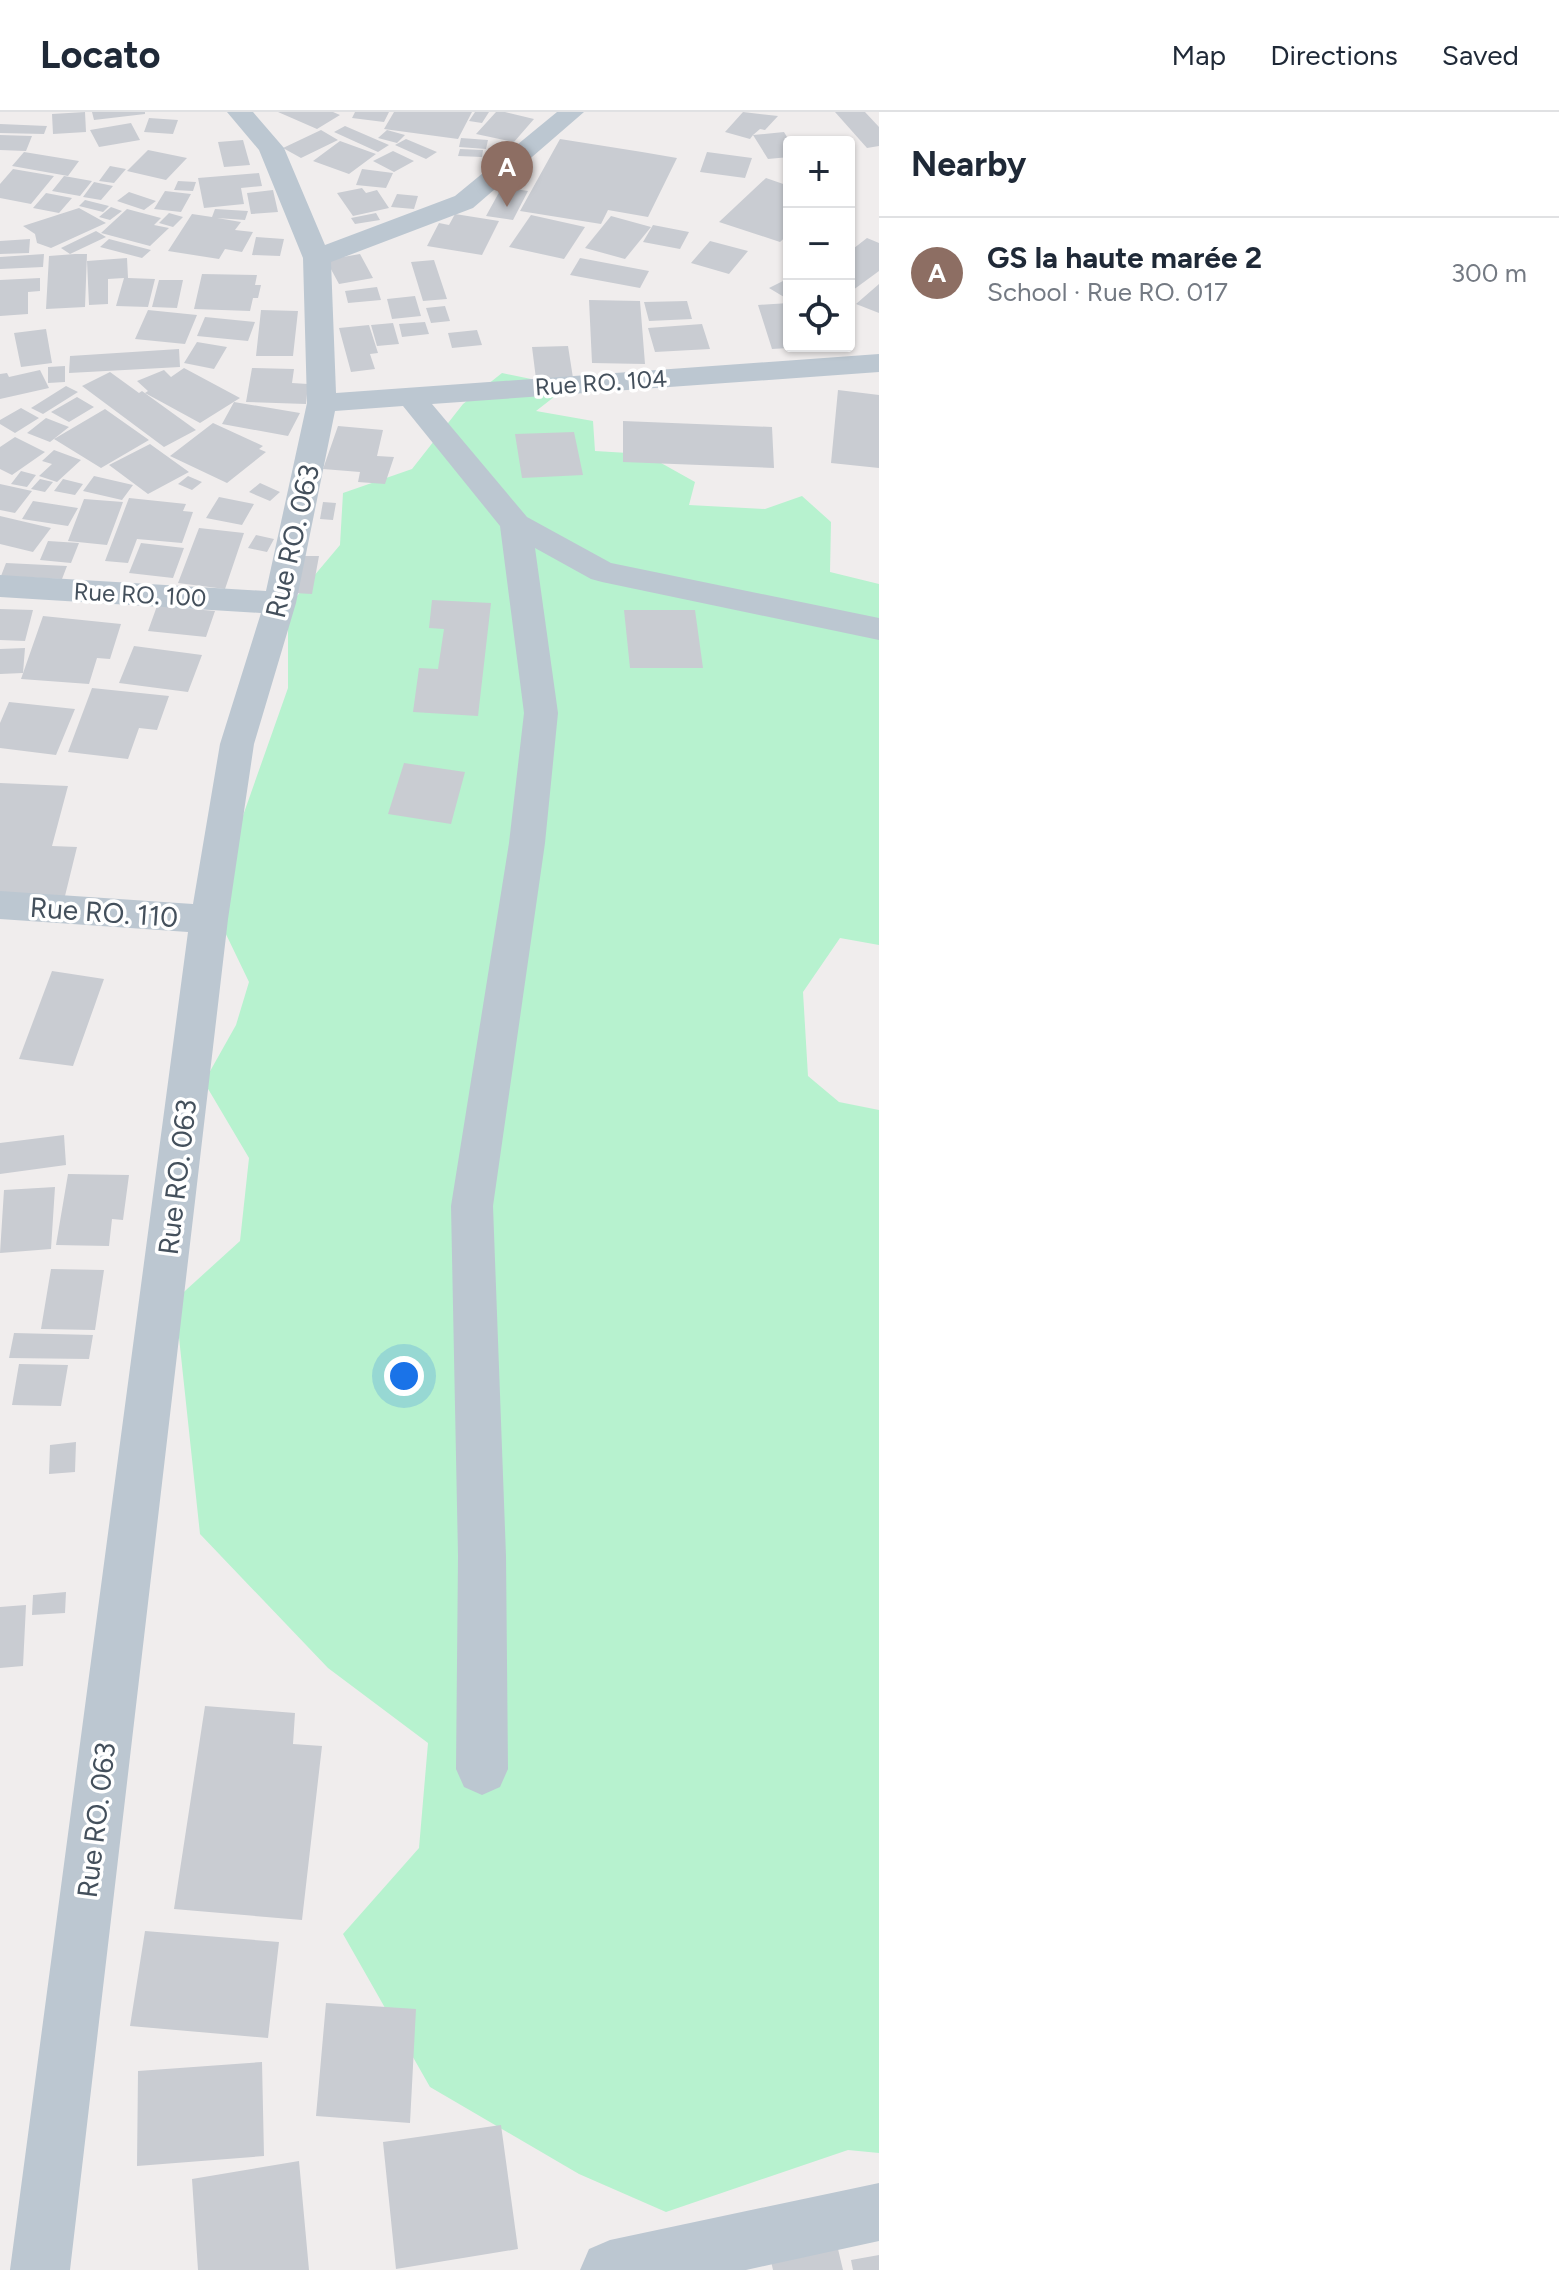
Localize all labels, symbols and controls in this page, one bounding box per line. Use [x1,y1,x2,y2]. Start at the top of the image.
text: Locato [40,32,161,78]
text: Map [1172,38,1226,72]
text: Directions [1270,38,1398,72]
text: Saved [1442,38,1519,72]
map controls [783,136,855,352]
button: + [783,136,855,208]
pin: A [481,141,533,207]
text: Nearby [911,144,1026,185]
button: − [783,208,855,280]
text: GS la haute marée 2 [987,239,1262,276]
text: A [928,257,946,289]
text: 300 m [1451,257,1527,289]
text: School · Rue RO. 017 [987,276,1228,308]
button: locate [783,280,855,352]
street label: Rue RO. 104 [534,363,668,402]
street label: Rue RO. 063 [258,461,326,621]
street label: Rue RO. 100 [73,577,207,612]
street label: Rue RO. 110 [29,890,179,934]
street label: Rue RO. 063 [151,1097,203,1257]
your location [384,1356,424,1396]
street label: Rue RO. 063 [70,1740,122,1900]

